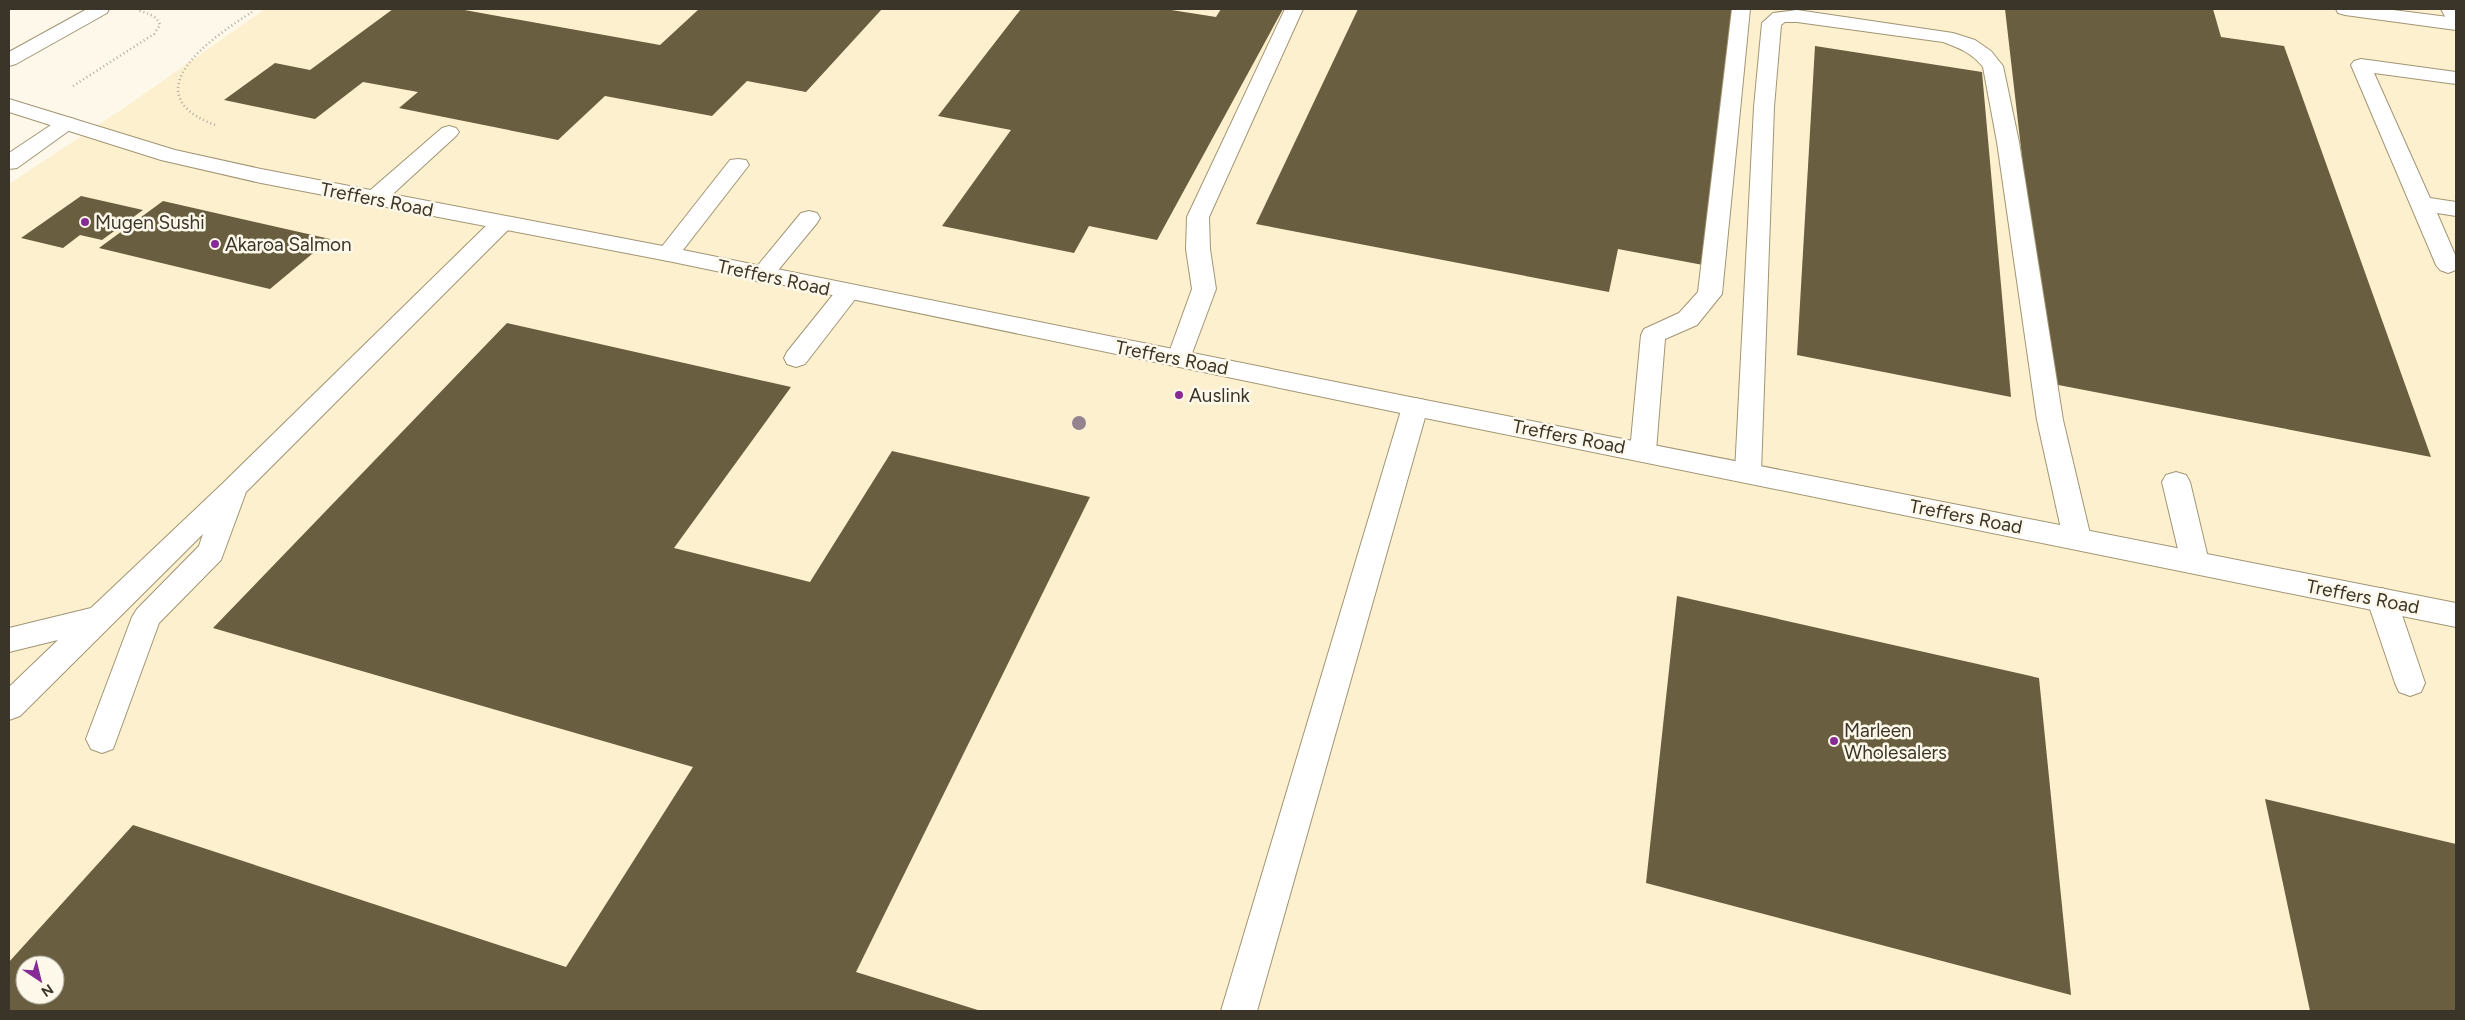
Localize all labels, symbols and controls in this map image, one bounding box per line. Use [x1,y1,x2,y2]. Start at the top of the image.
street label: Treffers Road [319,177,435,222]
place label: Mugen Sushi [95,211,205,234]
marker: Mugen Sushi [79,216,91,228]
place label: Akaroa Salmon [225,233,352,256]
marker: Akaroa Salmon [209,238,221,250]
street label: Treffers Road [716,254,832,301]
street label: Treffers Road [1114,335,1230,380]
place label: Auslink [1189,384,1251,407]
marker: Auslink [1173,389,1185,401]
street label: Treffers Road [1511,414,1627,459]
street label: Treffers Road [1908,494,2024,539]
street label: Treffers Road [2305,574,2421,619]
place label: Marleen Wholesalers [1844,719,1947,764]
marker: Marleen Wholesalers [1828,735,1840,747]
north arrow [15,955,65,1005]
text: N [38,980,56,1000]

